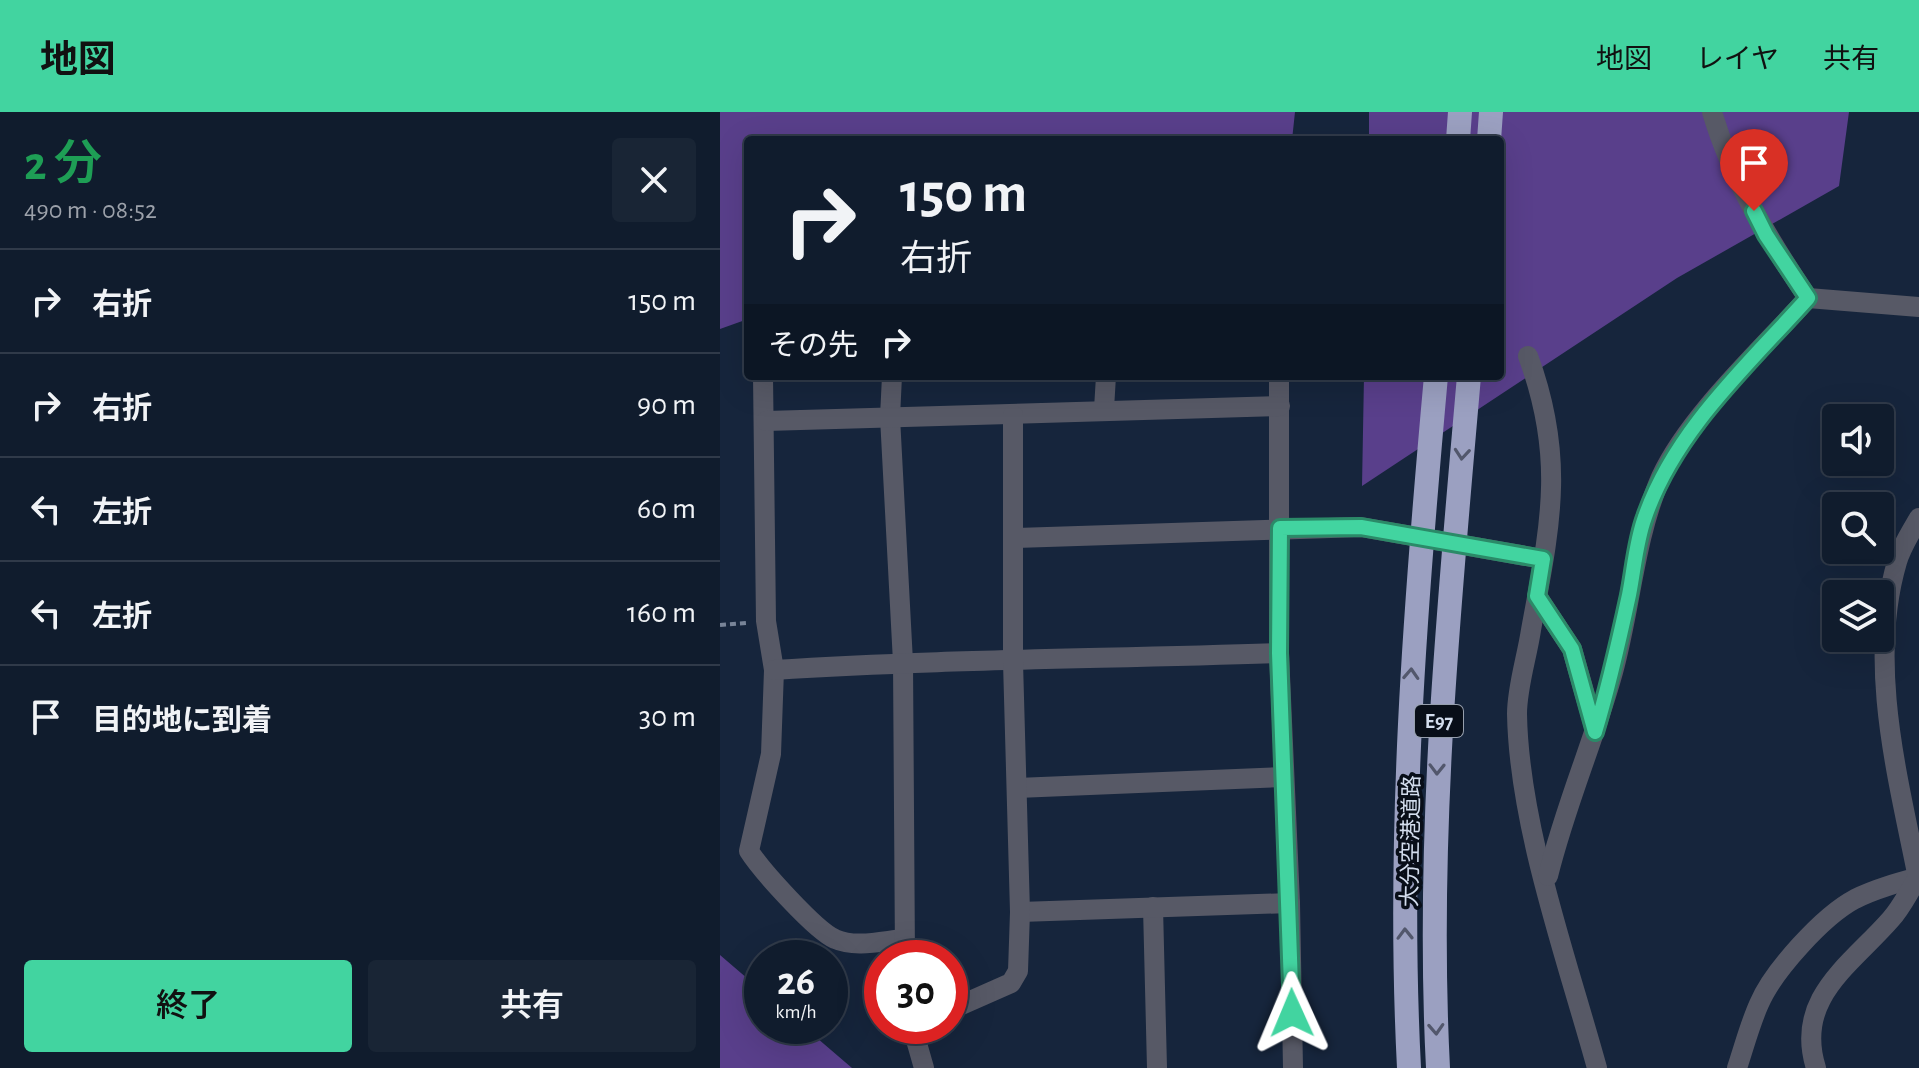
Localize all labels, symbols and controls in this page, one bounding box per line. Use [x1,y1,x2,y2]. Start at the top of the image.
text: 地図 [40,42,116,80]
text: 地図 [1596,46,1652,74]
text: レイヤ [1696,46,1779,74]
text: 共有 [1823,46,1879,74]
pin [1720,129,1788,211]
button: close [612,138,696,222]
text: 2 分 [24,141,102,189]
icon: arrive [1732,141,1776,185]
text: 150 m [900,166,1027,222]
icon: right [768,168,872,272]
text: 490 m · 08:52 [24,197,157,223]
text: 右折 [900,241,972,277]
icon: right [24,279,68,323]
text: 150 m [628,286,696,316]
text: 右折 [92,290,152,320]
icon: right [874,320,918,364]
text: その先 [768,331,858,361]
icon: right [24,383,68,427]
text: 90 m [637,390,696,420]
text: 右折 [92,394,152,424]
map controls [1822,404,1894,652]
button: sound [1822,404,1894,476]
one-way arrow [1454,448,1471,461]
icon: left [24,487,68,531]
button: search [1822,492,1894,564]
text: 60 m [637,494,696,524]
text: 左折 [92,498,152,528]
button: layers [1822,580,1894,652]
icon: left [24,591,68,635]
text: 160 m [627,598,696,628]
text: 左折 [92,602,152,632]
one-way arrow [1402,667,1419,680]
icon: arrive [24,695,68,739]
text: 30 m [639,702,696,732]
road number: E97 [1415,705,1463,737]
text: 目的地に到着 [92,706,272,736]
one-way arrow [1428,763,1446,776]
street label: 大分空港道路 [1398,775,1423,907]
one-way arrow [1397,927,1414,940]
speed limit sign: 30 [864,940,968,1044]
button: 終了 [24,960,352,1052]
button: 共有 [368,960,696,1052]
text: 26 [777,962,815,1002]
position arrow [1250,971,1334,1055]
text: km/h [775,1002,817,1022]
one-way arrow [1428,1023,1445,1036]

